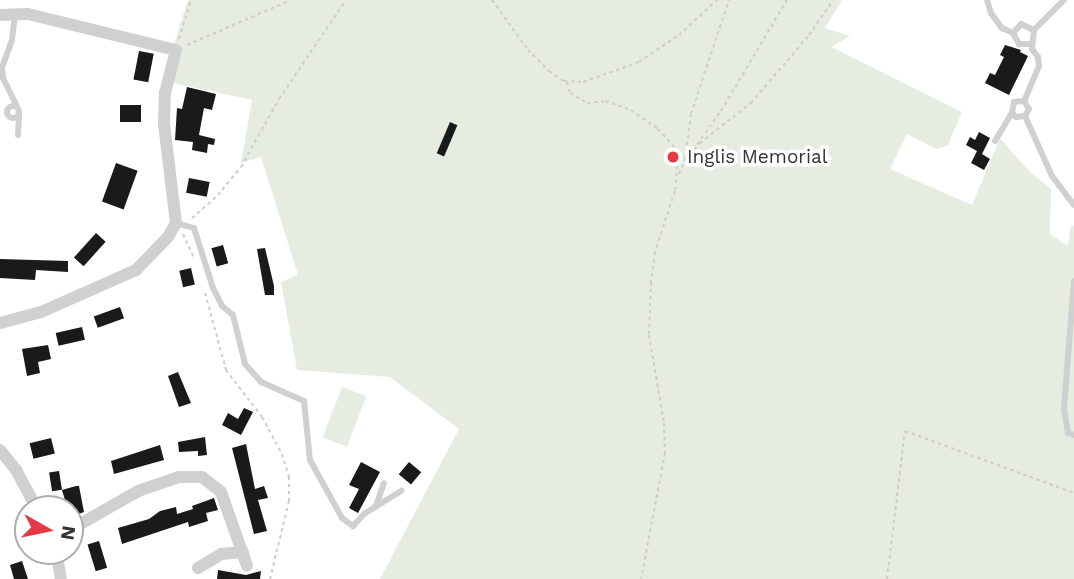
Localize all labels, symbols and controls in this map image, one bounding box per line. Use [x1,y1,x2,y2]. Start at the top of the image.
place label: Inglis Memorial [687,146,828,168]
marker: Inglis Memorial [665,149,681,165]
north arrow [14,495,84,565]
text: N [56,524,81,542]

